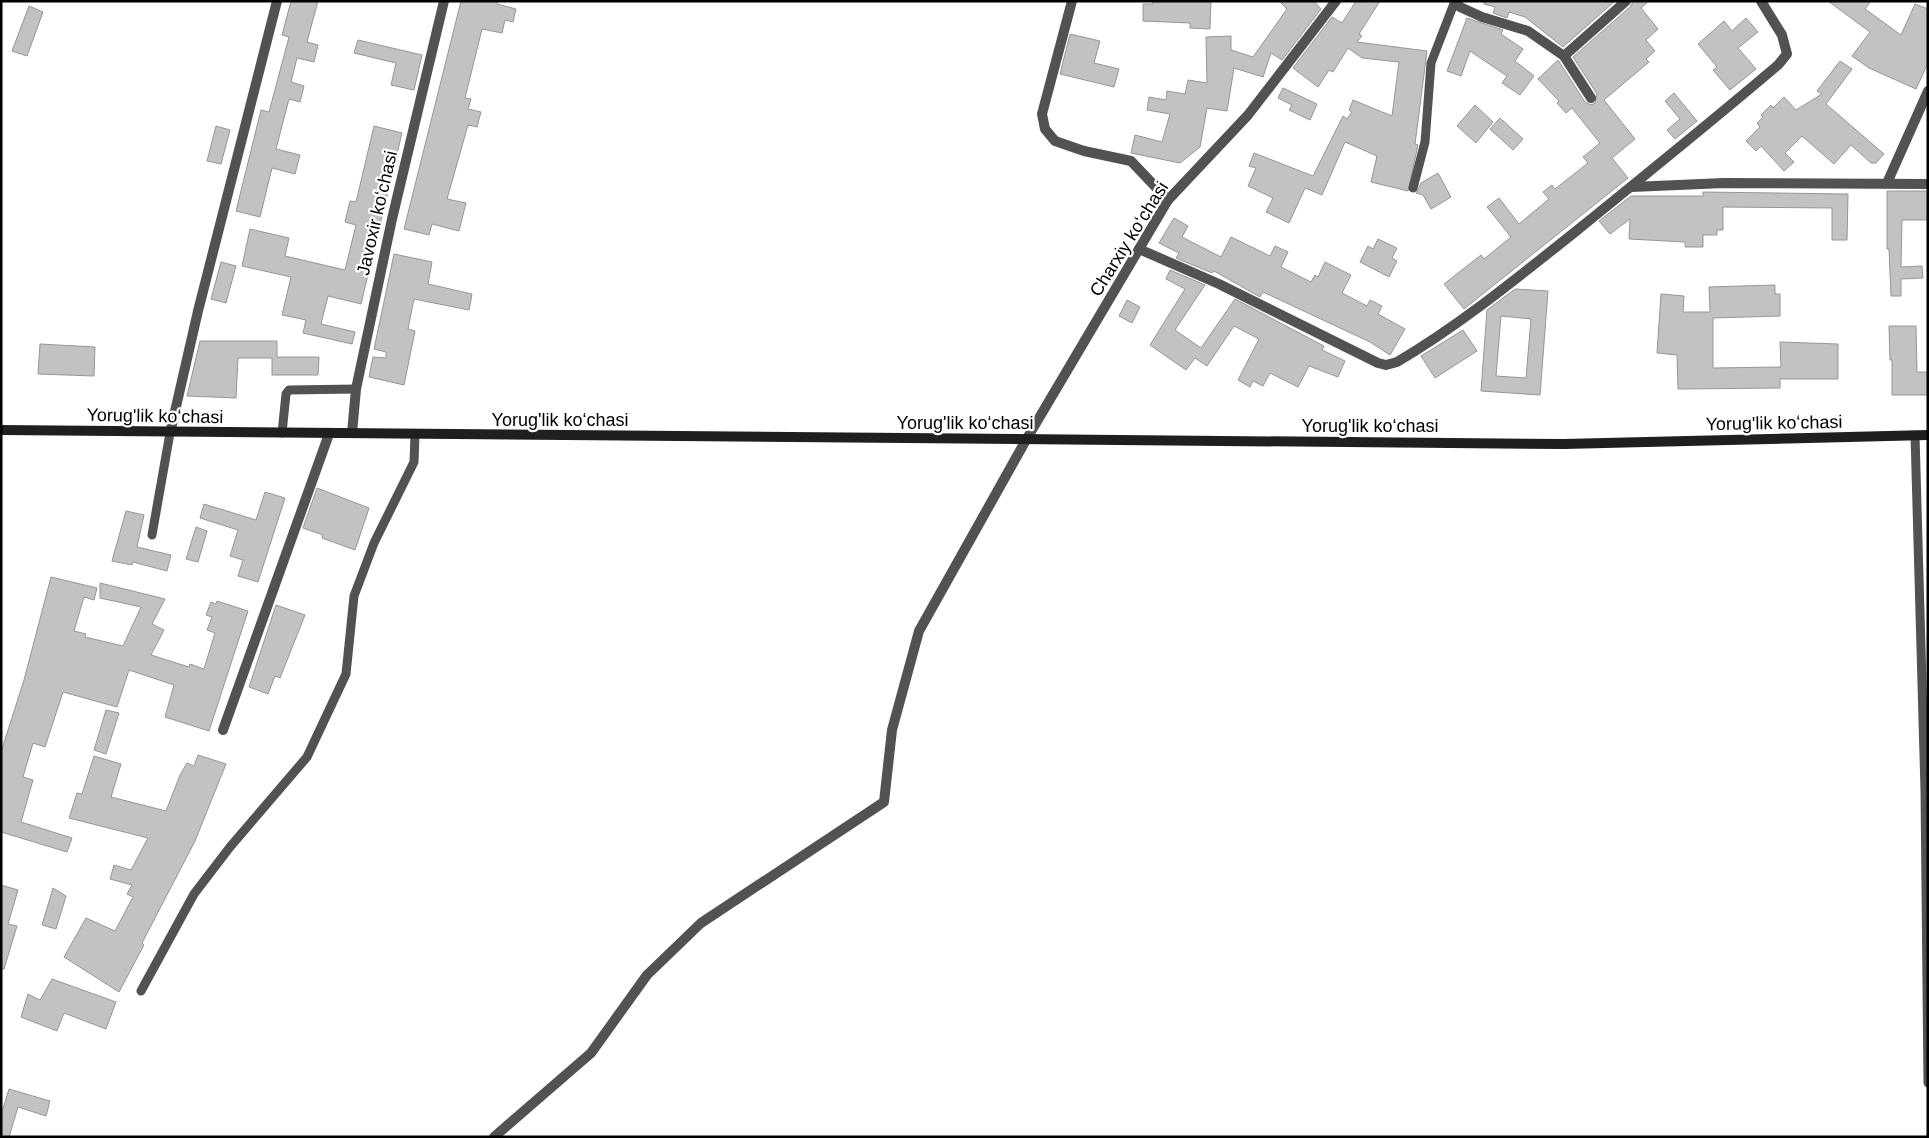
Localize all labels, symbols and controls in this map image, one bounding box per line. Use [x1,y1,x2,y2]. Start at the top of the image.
street label: Javoxir koʻchasi [353,149,401,277]
street label: Charxiy koʻchasi [1086,178,1172,300]
street label: Yorug'lik koʻchasi [86,405,224,427]
street label: Yorug'lik koʻchasi [492,410,628,430]
street label: Yorug'lik koʻchasi [1705,412,1843,434]
street label: Yorug'lik koʻchasi [897,413,1033,433]
street label: Yorug'lik koʻchasi [1302,416,1438,436]

